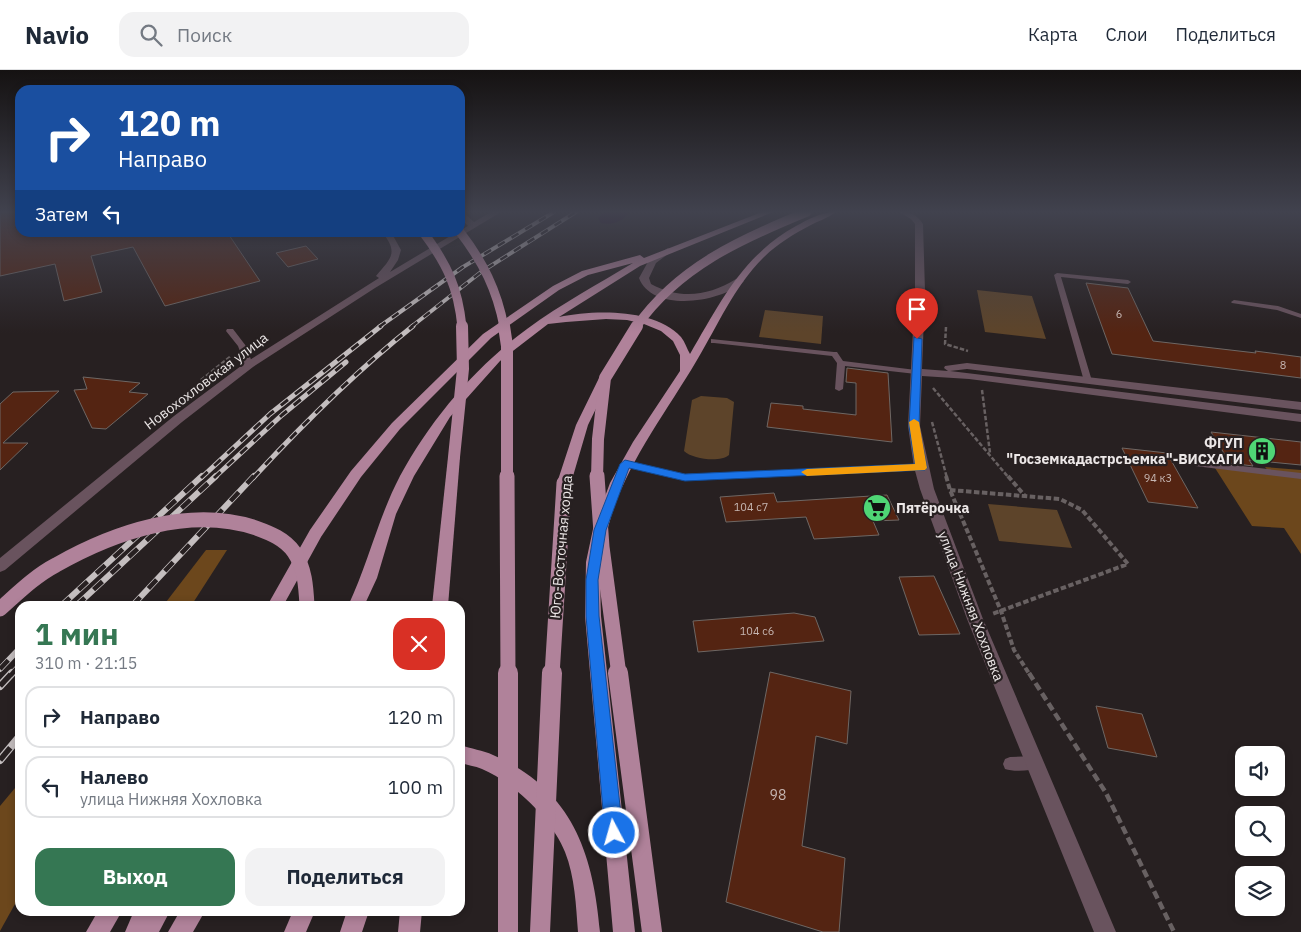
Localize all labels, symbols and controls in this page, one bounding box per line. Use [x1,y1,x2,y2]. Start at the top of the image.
search box [119,12,469,57]
text: Navio [25,19,89,51]
icon: search [137,21,165,49]
text: Поиск [177,23,232,47]
text: Карта [1028,23,1078,46]
text: Слои [1106,23,1148,46]
text: Поделиться [1176,23,1276,46]
text: 120 m [118,100,221,146]
icon: right [35,105,100,170]
text: Направо [118,144,207,173]
icon: left [98,200,126,228]
text: Затем [35,202,88,226]
pin [896,288,938,339]
icon: arrive [903,295,931,323]
house number: 6 [1116,307,1122,321]
street label: Новохохловская улица [141,328,272,433]
house number: 8 [1280,358,1286,372]
place label: ФГУП "Госземкадастрсъемка"-ВИСХАГИ [1006,434,1243,468]
building icon: ФГУП "Госземкадастрсъемка"-ВИСХАГИ [1247,436,1277,466]
house number: 94 к3 [1144,471,1172,485]
street label: Юго-Восточная хорда [546,474,576,619]
supermarket icon: Пятёрочка [862,493,892,523]
place label: Пятёрочка [896,499,969,517]
house number: 104 с7 [734,500,768,514]
street label: улица Нижняя Хохловка [934,528,1008,684]
text: 1 мин [35,614,119,653]
button: close [393,618,445,670]
house number: 104 с6 [740,624,774,638]
text: 310 m · 21:15 [35,653,137,673]
icon: right [37,703,65,731]
text: Направо [80,705,160,729]
text: 120 m [388,705,443,729]
map controls [1235,746,1285,916]
button: sound [1235,746,1285,796]
text: Налево [80,765,149,789]
icon: left [37,773,65,801]
text: 100 m [388,775,443,799]
house number: 98 [770,786,786,804]
text: улица Нижняя Хохловка [80,789,262,809]
position arrow [587,806,639,858]
button: search [1235,806,1285,856]
button: Выход [35,848,235,906]
button: Поделиться [245,848,445,906]
button: layers [1235,866,1285,916]

